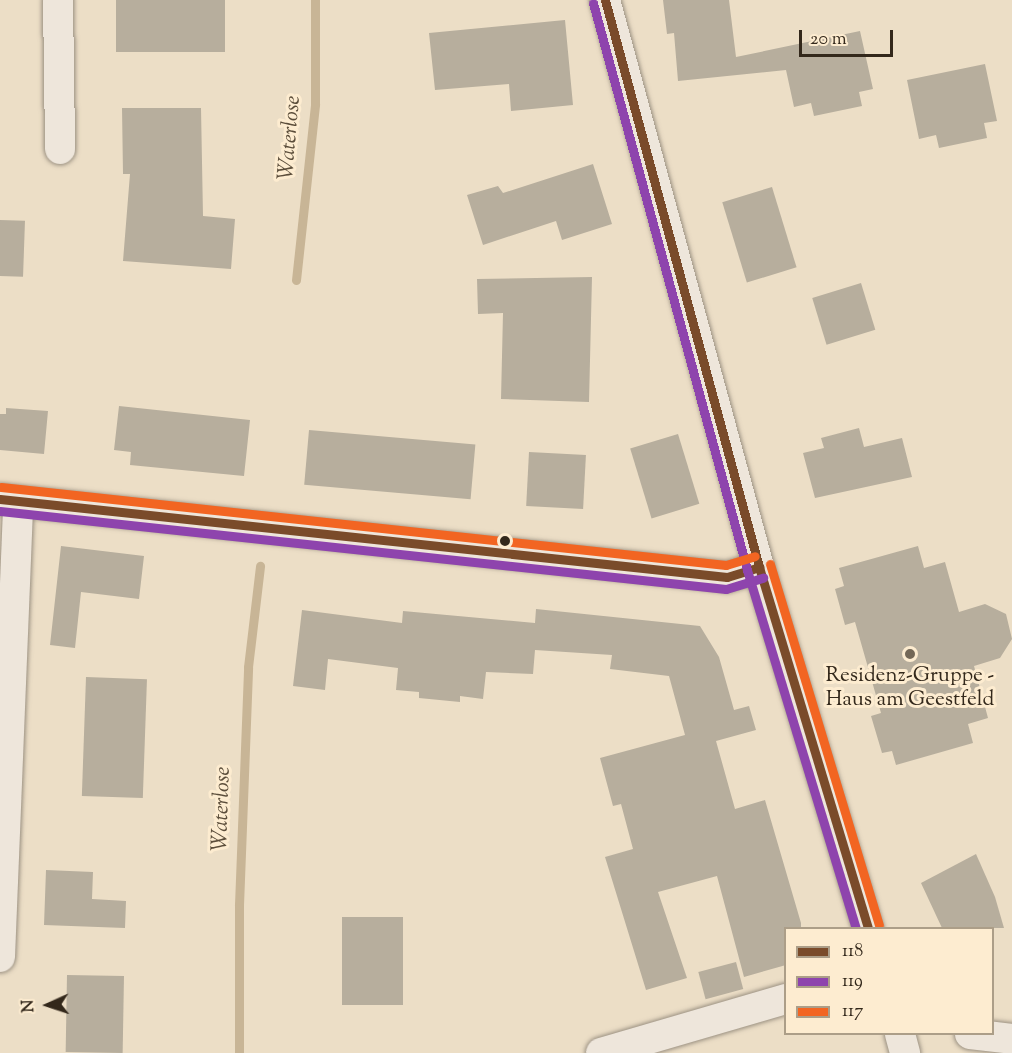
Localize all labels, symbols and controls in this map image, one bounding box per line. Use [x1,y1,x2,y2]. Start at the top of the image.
scale bar [802,18,896,56]
text: 20 m [810,27,847,53]
water label: Waterlose [274,95,308,181]
unlabelled marker [499,535,511,547]
marker: Residenz-Gruppe - Haus am Geestfeld [903,647,917,661]
place label: Residenz-Gruppe - Haus am Geestfeld [826,663,994,713]
water label: Waterlose [208,766,238,852]
legend [784,927,994,1035]
text: 118 [842,939,863,965]
text: 119 [842,969,863,995]
north arrow [18,975,78,1035]
text: N [18,999,41,1013]
text: 117 [842,999,863,1025]

